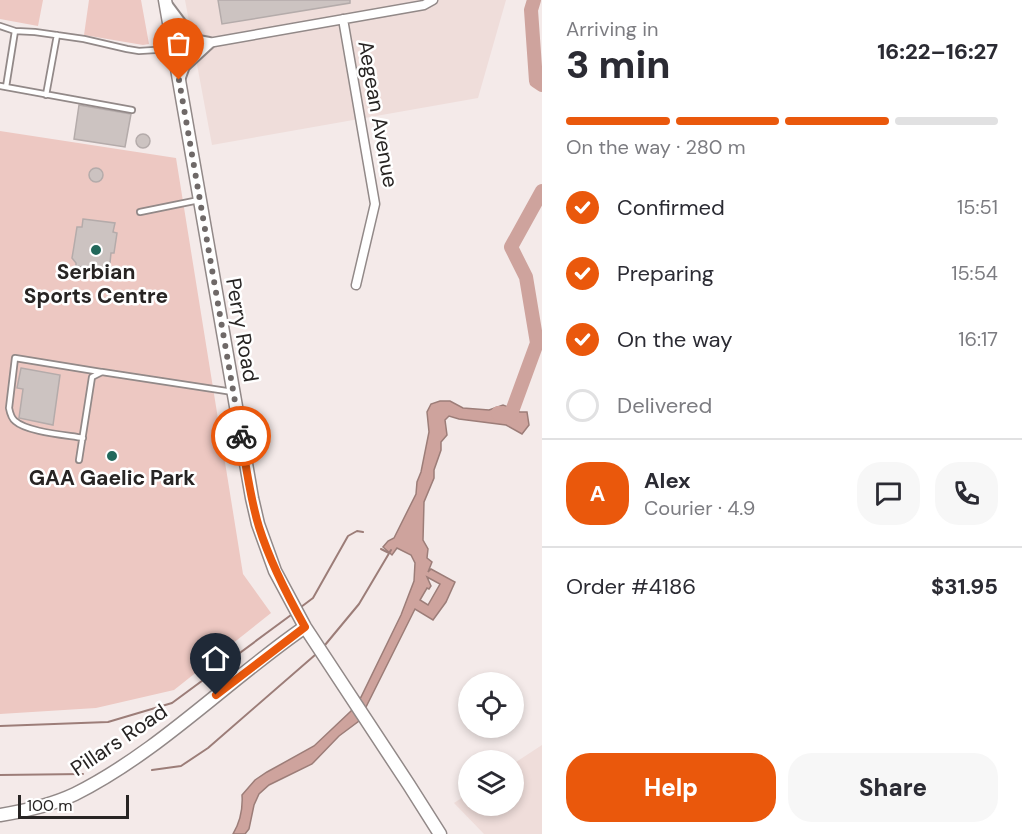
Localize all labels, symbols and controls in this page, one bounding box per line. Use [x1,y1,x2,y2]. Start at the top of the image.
text: Arriving in [566,16,658,42]
pin [153,18,204,80]
icon: bag [162,27,195,60]
text: 16:22–16:27 [877,37,998,66]
street label: Aegean Avenue [351,38,405,190]
text: 3 min [566,39,671,90]
text: On the way · 280 m [566,134,746,160]
icon: check [566,191,599,224]
text: Confirmed [617,193,725,222]
text: 15:51 [957,194,998,220]
marker: Serbian Sports Centre [89,243,103,257]
icon: check [566,257,599,290]
place label: Serbian Sports Centre [24,258,168,310]
text: Preparing [617,259,714,288]
text: 15:54 [951,260,998,286]
street label: Perry Road [219,276,265,384]
icon: check [566,323,599,356]
text: On the way [617,325,732,354]
text: 16:17 [958,326,998,352]
text: Delivered [617,391,712,420]
courier [211,406,271,466]
icon: bike [225,420,258,453]
marker: GAA Gaelic Park [105,449,119,463]
button: chat [857,462,920,525]
button: phone [935,462,998,525]
place label: GAA Gaelic Park [29,464,195,492]
text: Alex [644,466,691,495]
text: A [590,479,605,508]
text: Courier · 4.9 [644,495,755,521]
text: Order #4186 [566,572,696,601]
text: $31.95 [931,572,998,601]
pin [190,633,241,695]
icon: home [199,642,232,675]
map controls [458,672,524,816]
button: locate [458,672,524,738]
street label: Pillars Road [65,697,173,783]
button: layers [458,750,524,816]
button: Help [566,753,776,822]
button: Share [788,753,998,822]
scale bar [18,792,129,820]
text: 100 m [27,795,72,816]

